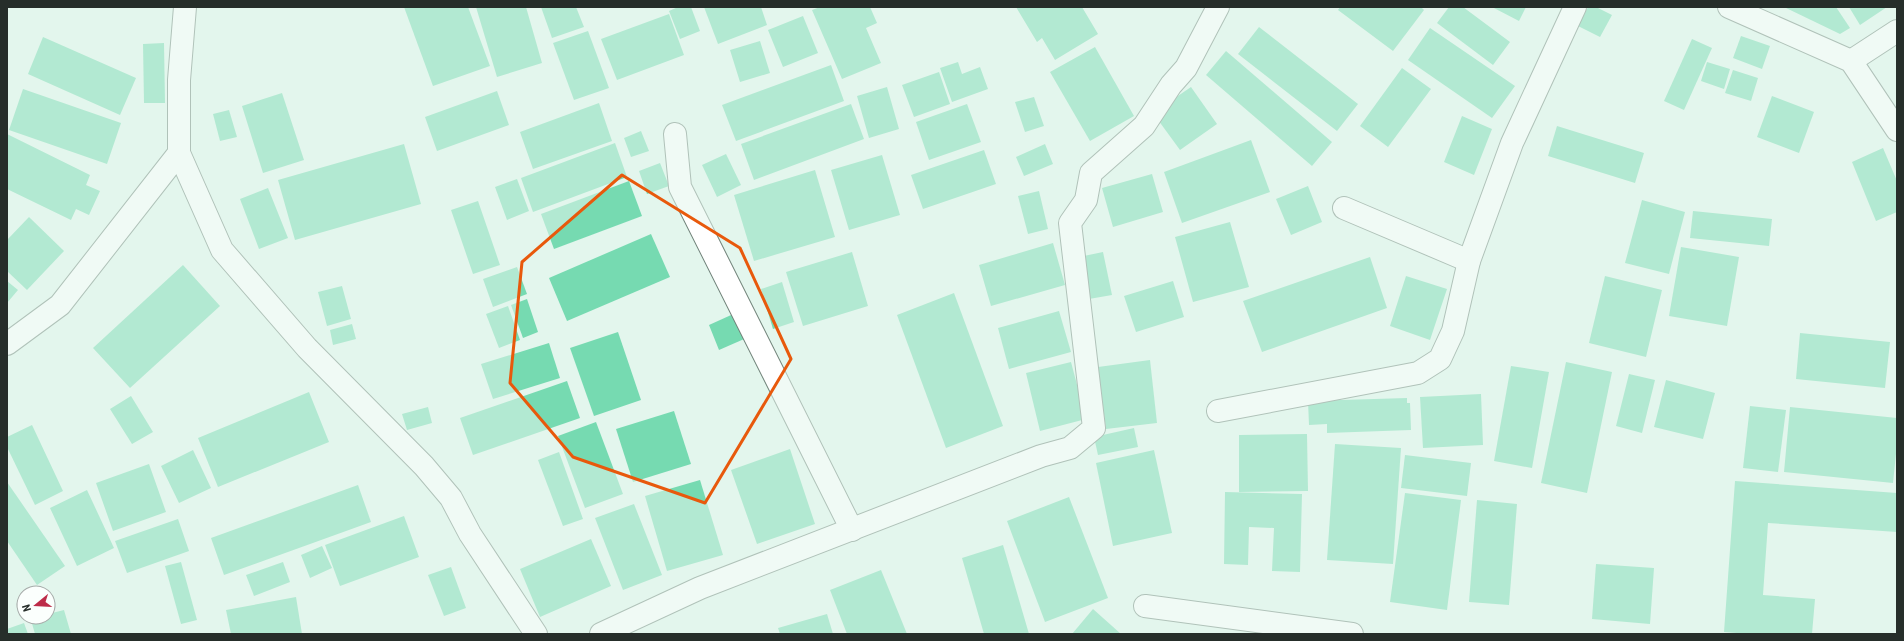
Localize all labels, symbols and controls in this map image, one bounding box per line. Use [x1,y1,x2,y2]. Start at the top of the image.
north arrow [16,585,56,625]
text: N [20,602,34,613]

